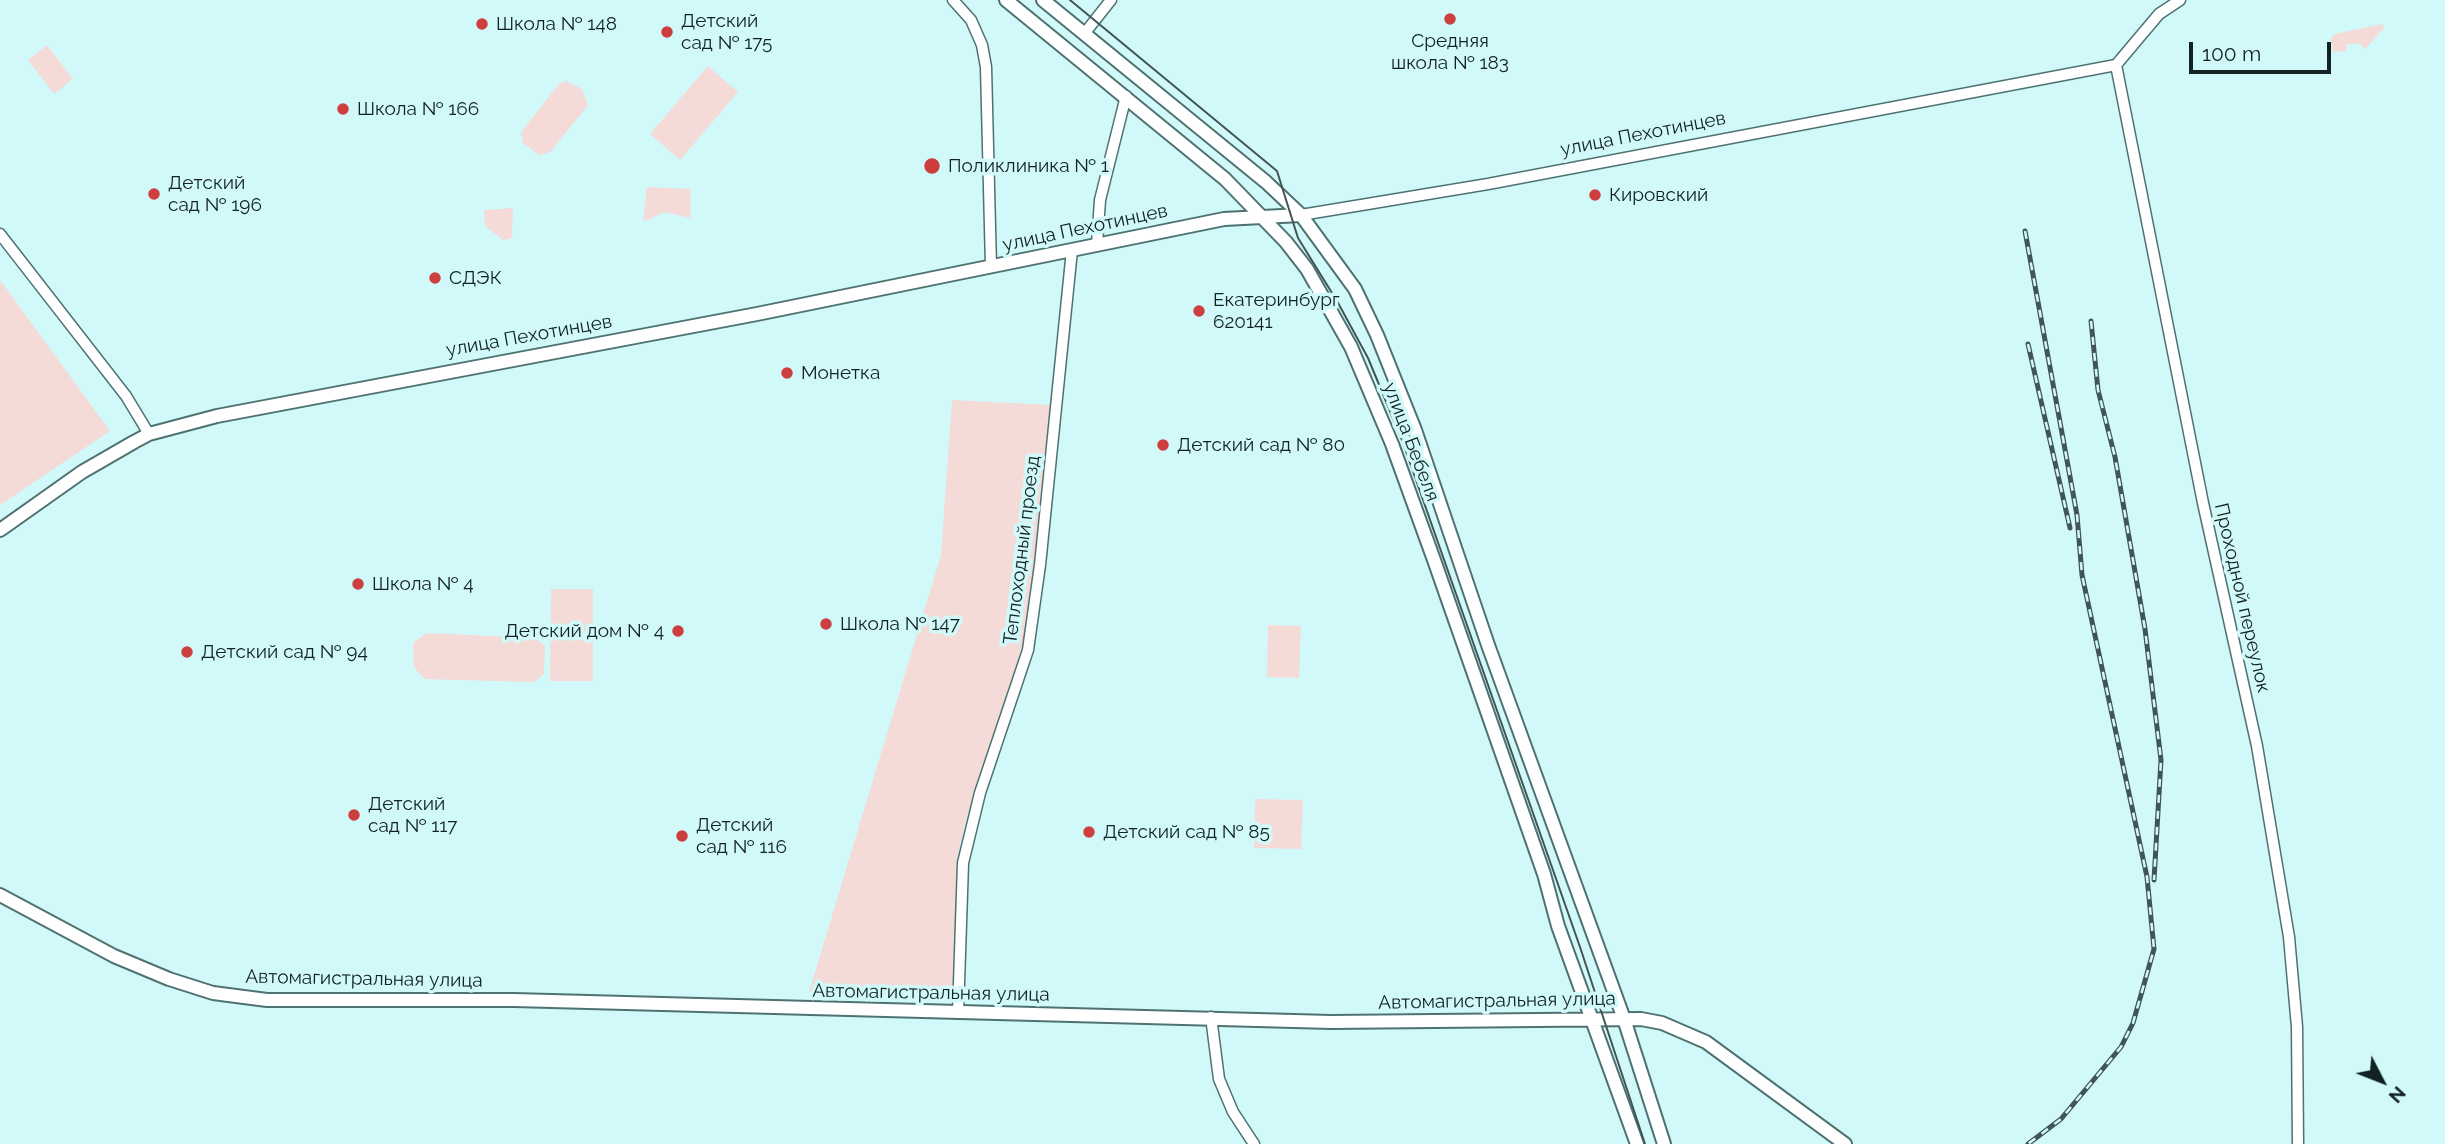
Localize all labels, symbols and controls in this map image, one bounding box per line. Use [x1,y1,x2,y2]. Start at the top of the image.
place label: Детский сад № 175 [681,10,772,54]
marker: Средняя школа № 183 [1442,11,1458,27]
place label: Школа № 148 [496,13,617,35]
marker: Школа № 148 [474,16,490,32]
marker: Детский сад № 175 [659,24,675,40]
scale bar [2193,28,2335,72]
place label: Средняя школа № 183 [1391,30,1509,74]
text: 100 m [2202,41,2261,66]
place label: Школа № 166 [357,98,479,120]
marker: Школа № 166 [335,101,351,117]
street label: улица Пехотинцев [1558,107,1728,161]
place label: Поликлиника № 1 [948,155,1109,177]
marker: Поликлиника № 1 [922,156,942,176]
place label: Детский сад № 196 [168,172,262,216]
place label: Кировский [1609,184,1708,206]
marker: Детский сад № 196 [146,186,162,202]
marker: Кировский [1587,187,1603,203]
street label: улица Пехотинцев [1000,199,1170,257]
place label: СДЭК [449,267,502,289]
marker: СДЭК [427,270,443,286]
place label: Екатеринбург 620141 [1213,289,1340,333]
marker: Екатеринбург 620141 [1191,303,1207,319]
street label: улица Пехотинцев [444,310,614,362]
place label: Монетка [801,362,880,384]
marker: Монетка [779,365,795,381]
street label: улица Бебеля [1378,379,1444,505]
place label: Детский сад № 80 [1177,434,1345,456]
marker: Детский сад № 80 [1155,437,1171,453]
street label: Теплоходный проезд [999,454,1045,646]
street label: Проходной переулок [2209,501,2275,695]
place label: Школа № 4 [372,573,474,595]
marker: Школа № 4 [350,576,366,592]
place label: Школа № 147 [840,613,960,635]
marker: Школа № 147 [818,616,834,632]
place label: Детский дом № 4 [504,620,664,642]
marker: Детский дом № 4 [670,623,686,639]
place label: Детский сад № 94 [201,641,368,663]
marker: Детский сад № 94 [179,644,195,660]
place label: Детский сад № 117 [368,793,457,837]
marker: Детский сад № 117 [346,807,362,823]
place label: Детский сад № 116 [696,814,787,858]
place label: Детский сад № 85 [1103,821,1270,843]
marker: Детский сад № 85 [1081,824,1097,840]
marker: Детский сад № 116 [674,828,690,844]
street label: Автомагистральная улица [245,966,483,992]
street label: Автомагистральная улица [812,980,1050,1006]
street label: Автомагистральная улица [1378,988,1616,1014]
north arrow [2347,1046,2417,1116]
text: N [2385,1082,2411,1108]

